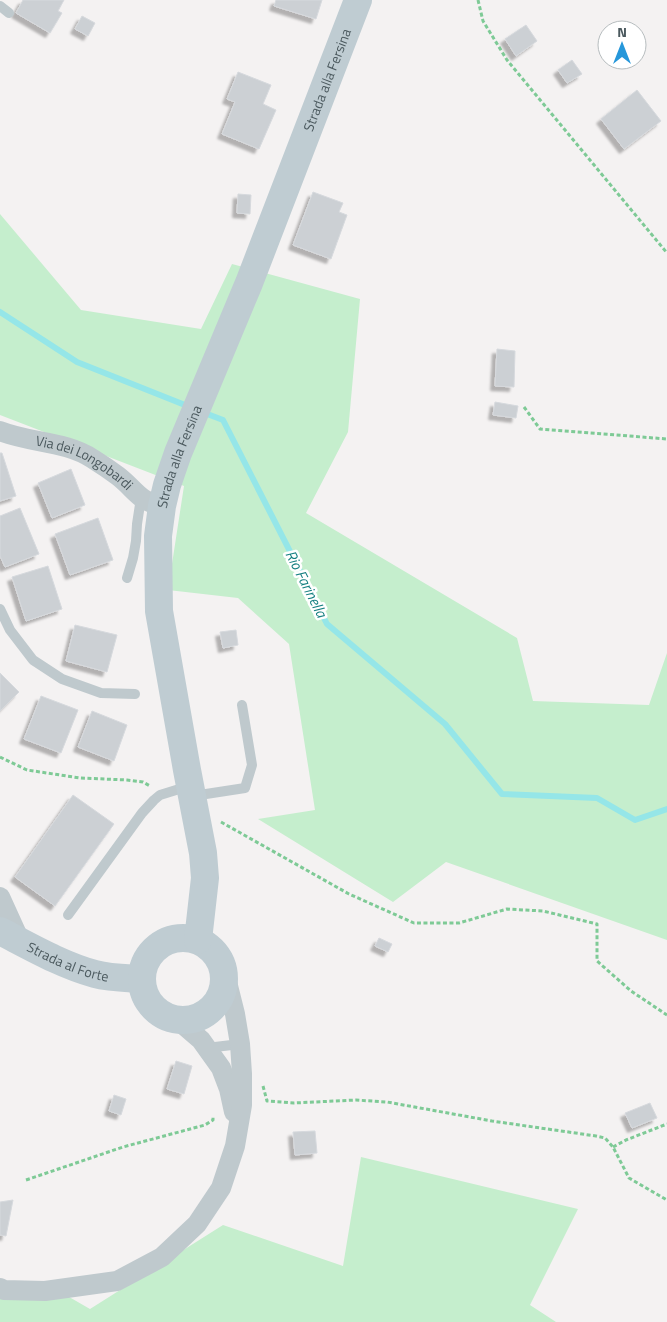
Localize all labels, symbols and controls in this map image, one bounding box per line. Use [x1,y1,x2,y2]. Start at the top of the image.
north arrow [597,20,647,70]
text: N [617,21,627,42]
street label: Strada alla Fersina [297,25,356,134]
street label: Strada alla Fersina [151,402,207,510]
street label: Via dei Longobardi [34,430,138,495]
water label: Rio Farinella [280,546,334,623]
street label: Strada al Forte [24,936,110,987]

